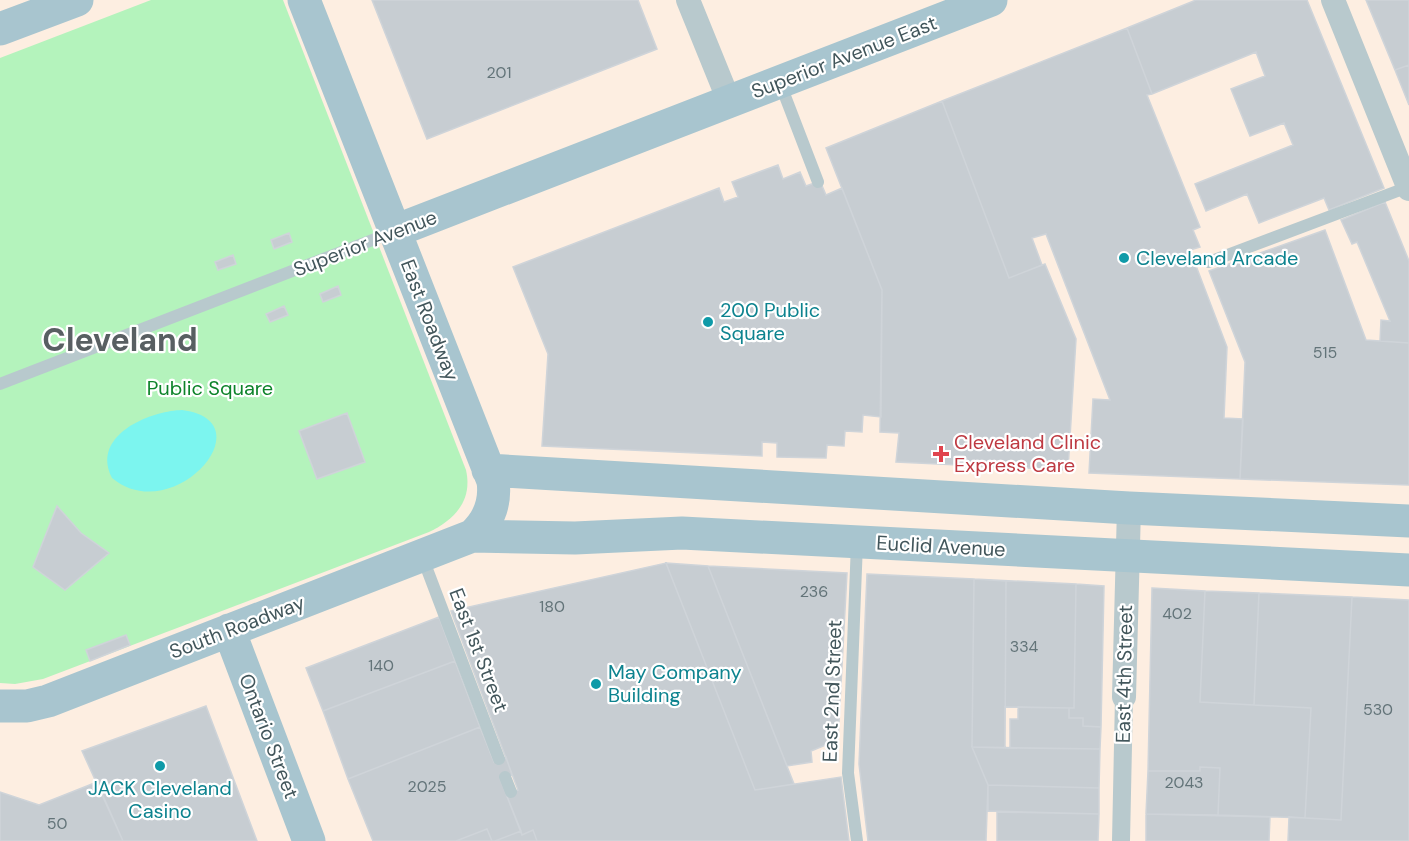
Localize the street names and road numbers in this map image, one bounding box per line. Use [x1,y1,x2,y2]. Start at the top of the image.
street label: Superior Avenue East [748,10,941,104]
street label: Superior Avenue [290,204,440,282]
street label: East Roadway [395,256,465,384]
street label: Euclid Avenue [876,530,1006,562]
street label: East 1st Street [443,584,515,716]
street label: South Roadway [166,589,308,665]
street label: East 4th Street [1110,604,1138,743]
street label: East 2nd Street [817,619,847,763]
street label: Ontario Street [233,670,305,802]

